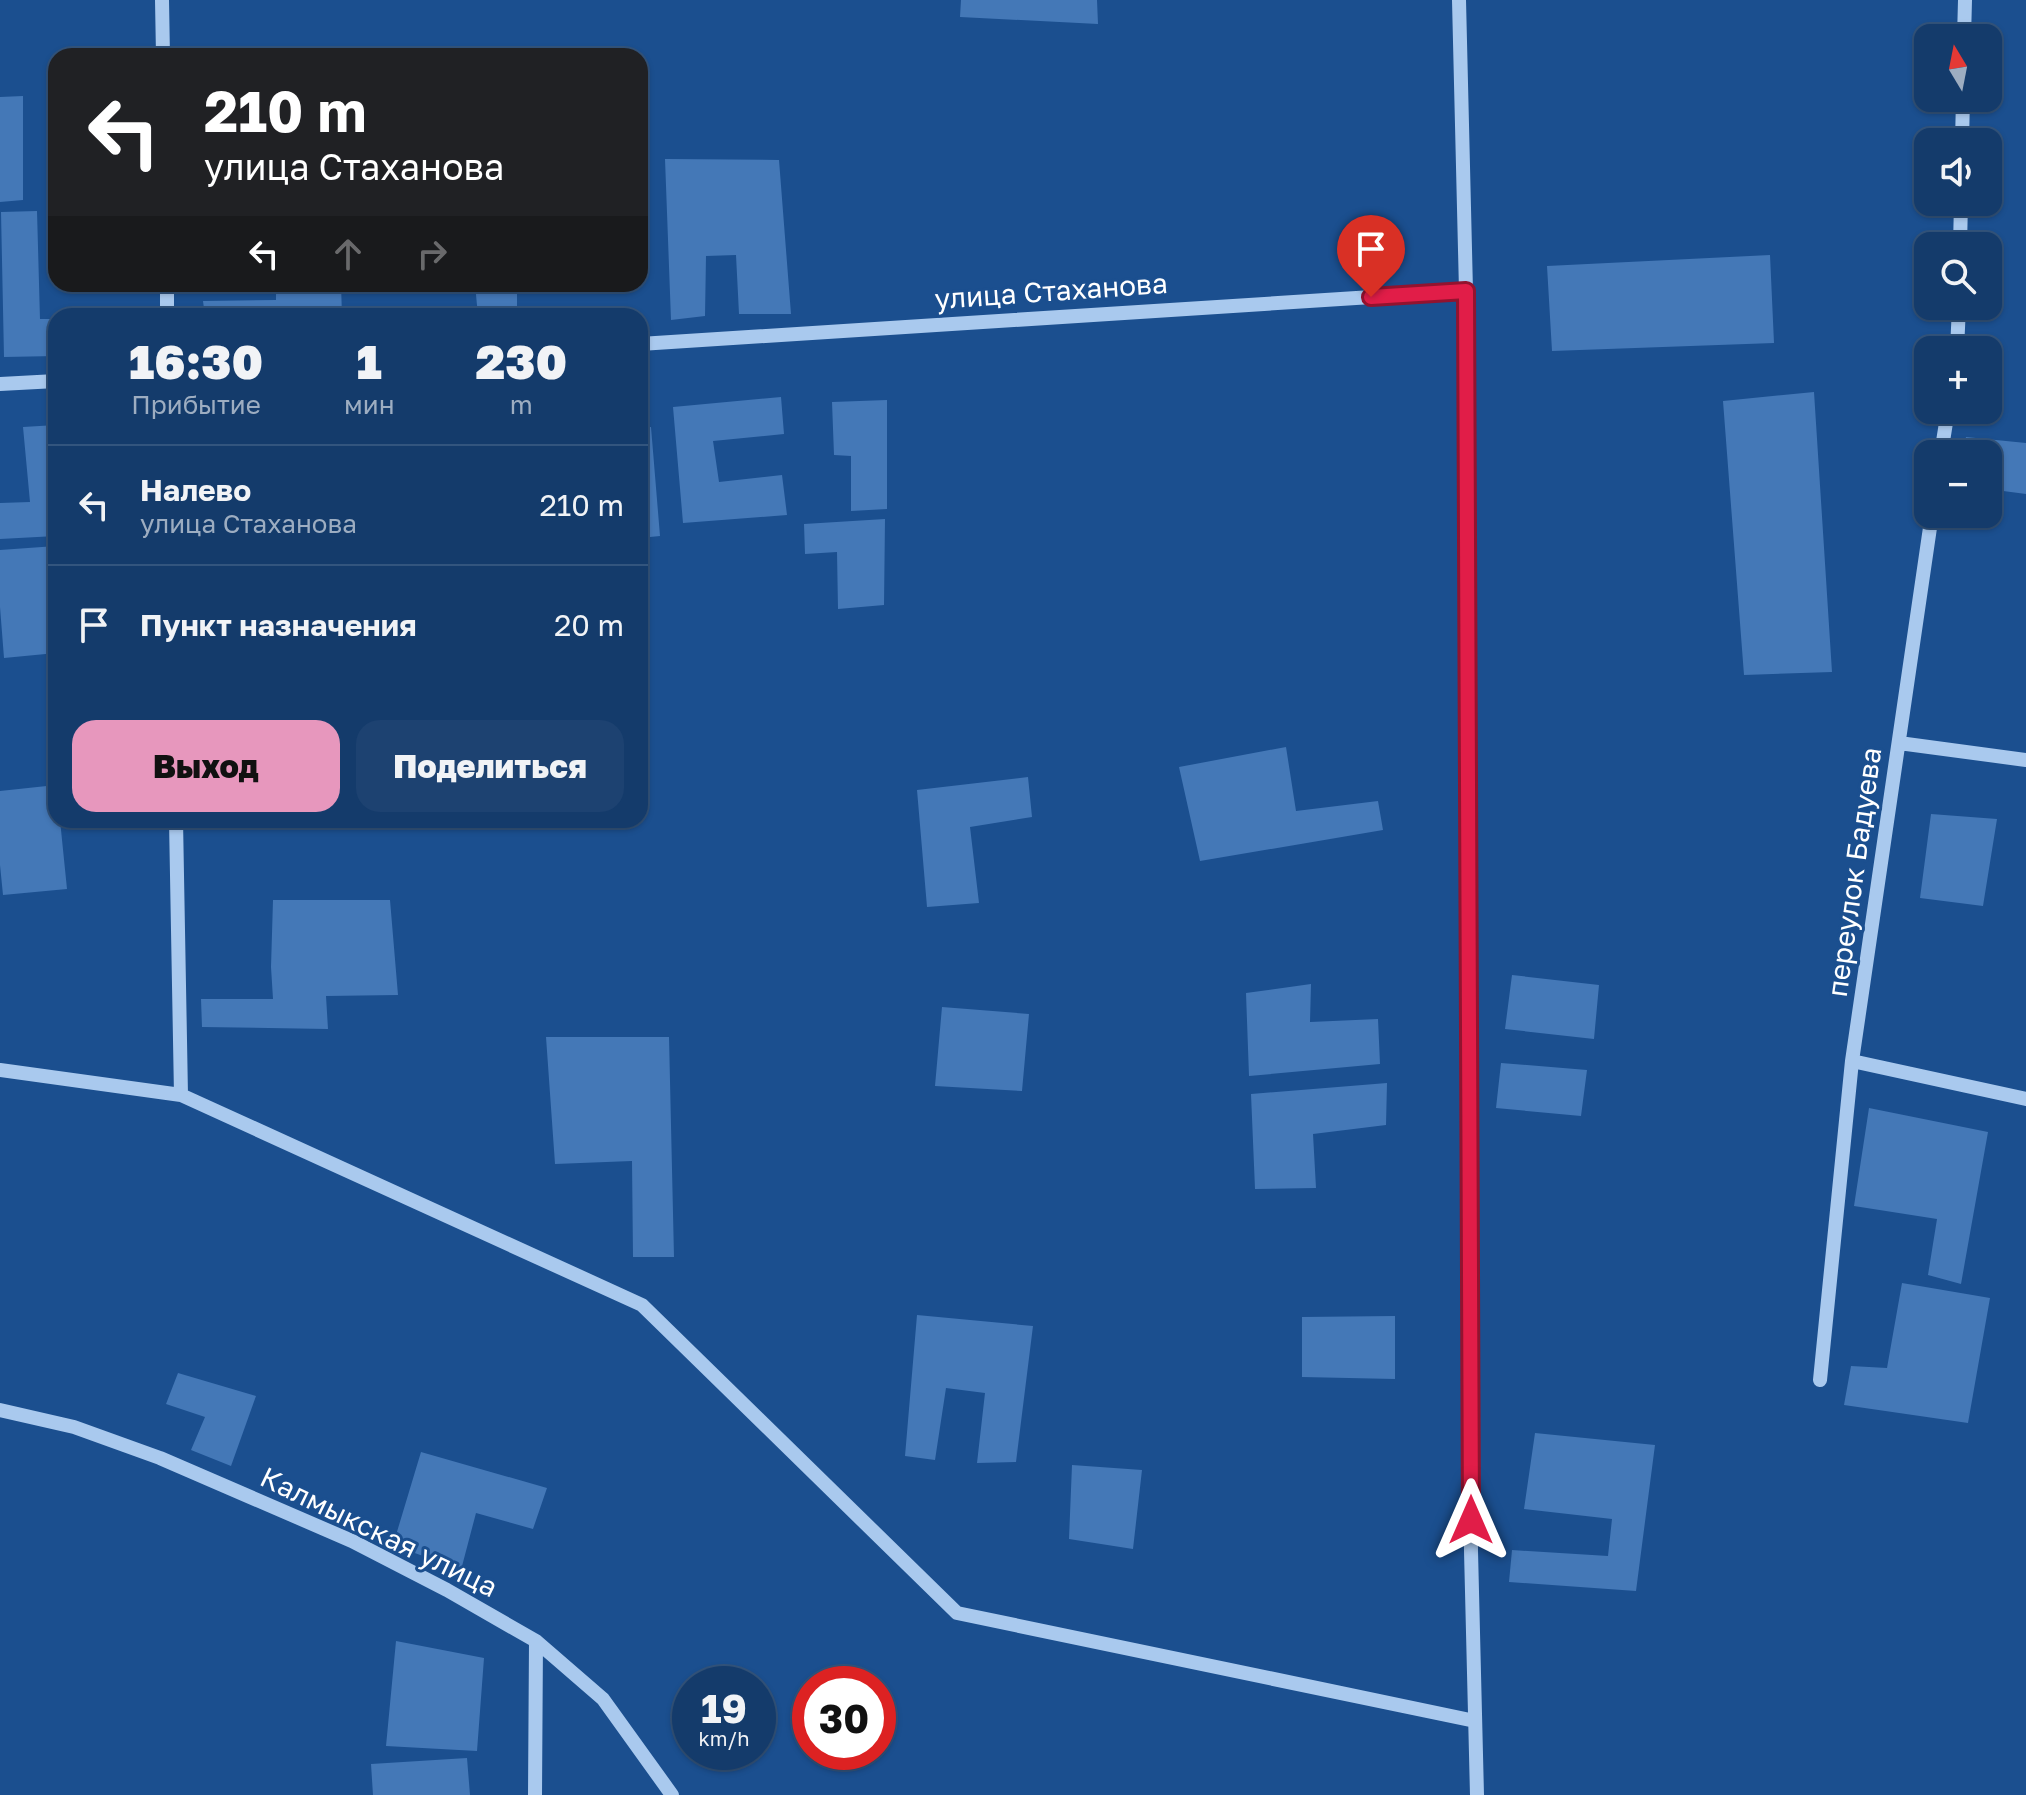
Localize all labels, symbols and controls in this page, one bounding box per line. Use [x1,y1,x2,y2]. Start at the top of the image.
north arrow [1914,24,2002,112]
map controls [1914,24,2002,528]
text: 210 m [204,77,366,144]
icon: left [72,80,176,184]
button: sound [1914,128,2002,216]
text: улица Стаханова [204,145,504,188]
pin [1337,215,1405,297]
icon: arrive [1349,227,1393,271]
icon: left [242,232,286,276]
icon: ahead [326,232,370,276]
icon: right [410,232,454,276]
button: search [1914,232,2002,320]
street label: улица Стаханова [933,266,1169,315]
text: 16:30 [129,332,263,390]
text: 1 [357,332,382,390]
text: 230 [475,332,567,390]
button: + [1914,336,2002,424]
text: Прибытие [131,389,261,420]
text: мин [344,389,395,420]
text: m [510,389,533,420]
button: − [1914,440,2002,528]
text: Налево [140,472,251,508]
icon: left [72,483,116,527]
text: 210 m [539,487,624,523]
text: улица Стаханова [140,508,357,539]
icon: arrive [72,603,116,647]
text: Пункт назначения [140,607,417,643]
text: 20 m [554,607,624,643]
button: Выход [72,720,340,812]
button: Поделиться [356,720,624,812]
street label: переулок Бадуева [1820,745,1887,999]
street label: Калмыкская улица [255,1460,503,1603]
position arrow [1429,1478,1513,1562]
speed limit sign: 30 [792,1666,896,1770]
text: 19 [701,1684,747,1732]
text: km/h [699,1726,749,1750]

